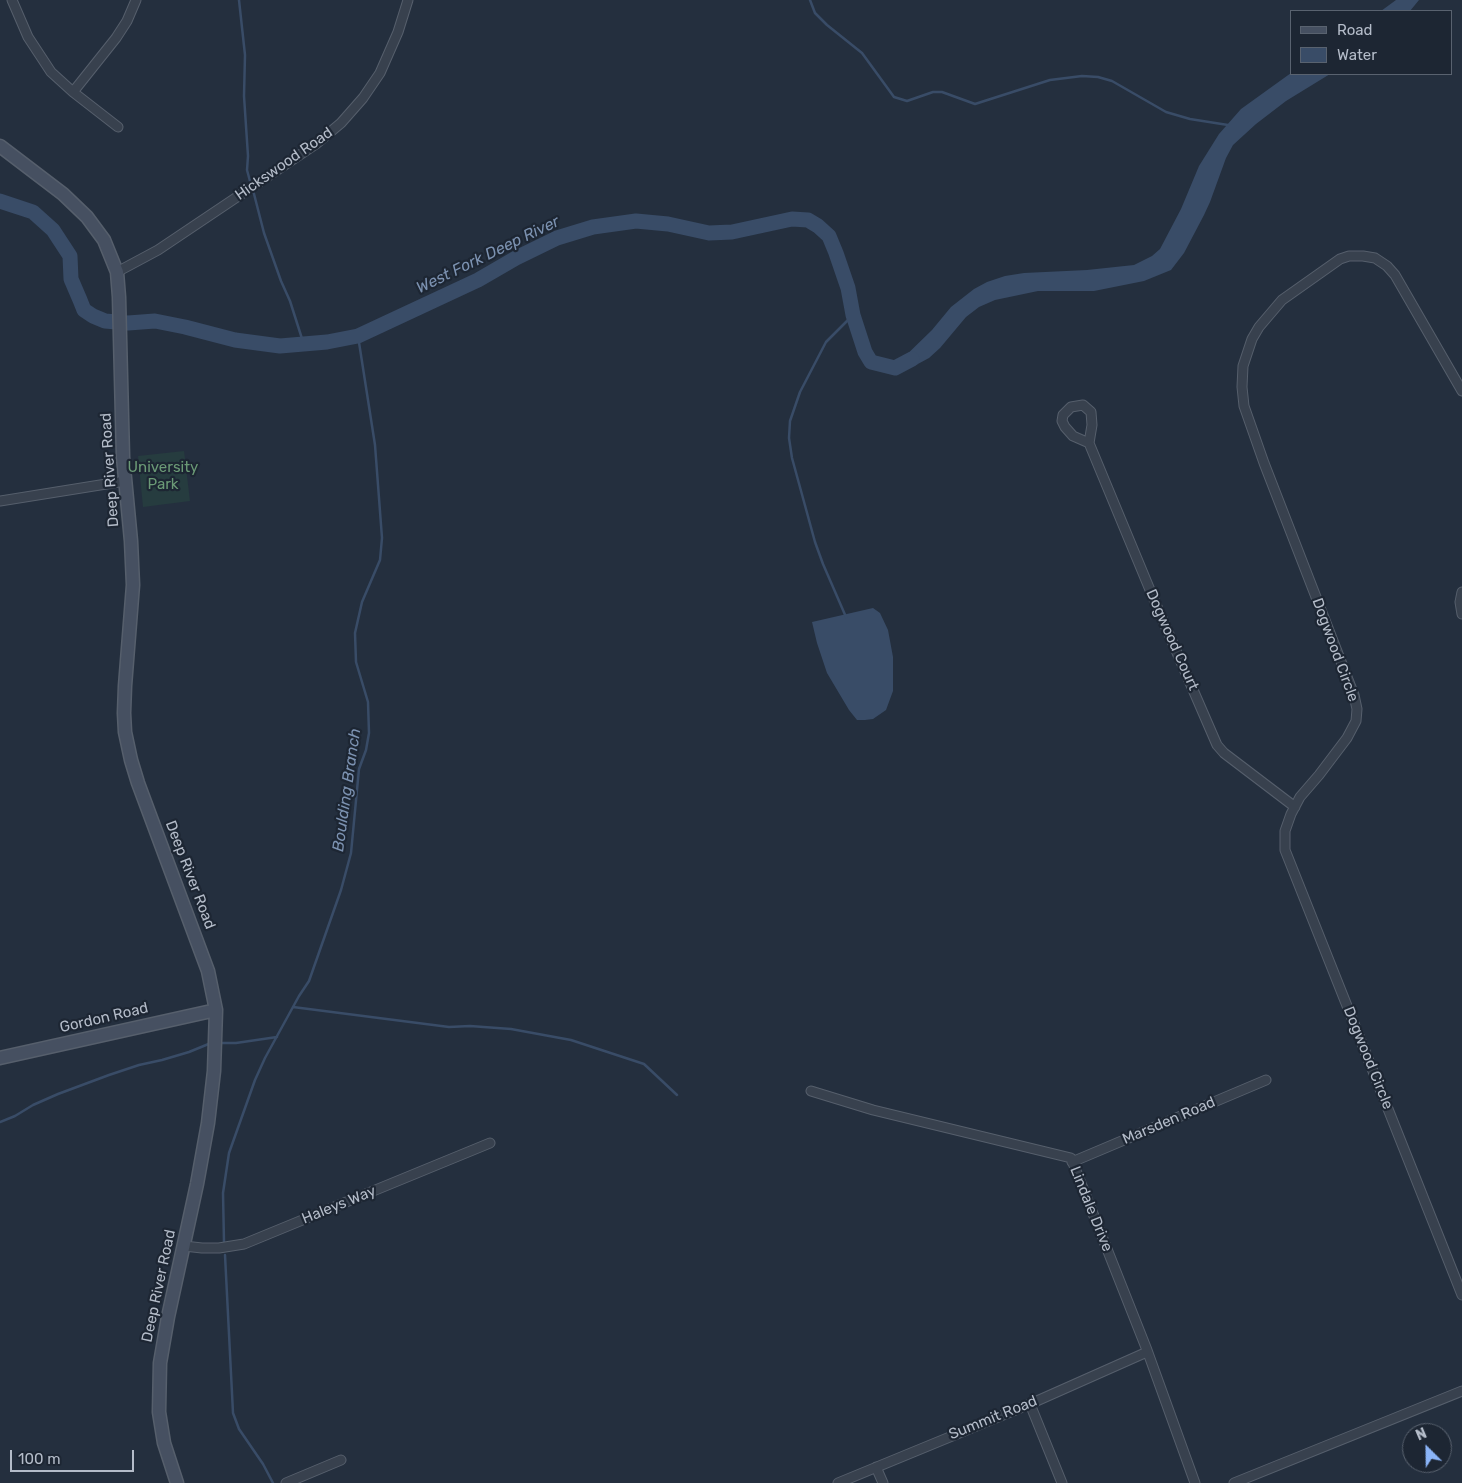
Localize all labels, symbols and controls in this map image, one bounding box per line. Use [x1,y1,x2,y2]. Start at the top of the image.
legend [1290,10,1452,75]
text: Road [1337,21,1373,39]
text: Water [1337,46,1377,64]
street label: Hickswood Road [232,124,336,204]
water label: West Fork Deep River [413,212,563,298]
street label: Deep River Road [97,412,123,528]
park label: University Park [128,459,198,494]
street label: Dogwood Court [1142,587,1202,693]
street label: Dogwood Circle [1308,596,1362,704]
water label: Boulding Branch [329,727,365,853]
street label: Deep River Road [161,818,219,932]
street label: Gordon Road [58,999,150,1037]
street label: Dogwood Circle [1339,1004,1397,1112]
street label: Marsden Road [1120,1093,1218,1149]
street label: Lindale Drive [1066,1164,1116,1254]
street label: Haleys Way [299,1182,379,1228]
street label: Deep River Road [138,1228,180,1344]
street label: Summit Road [946,1392,1040,1444]
north arrow [1402,1423,1452,1473]
text: N [1413,1425,1429,1444]
scale bar [12,1440,136,1472]
text: 100 m [18,1450,60,1468]

